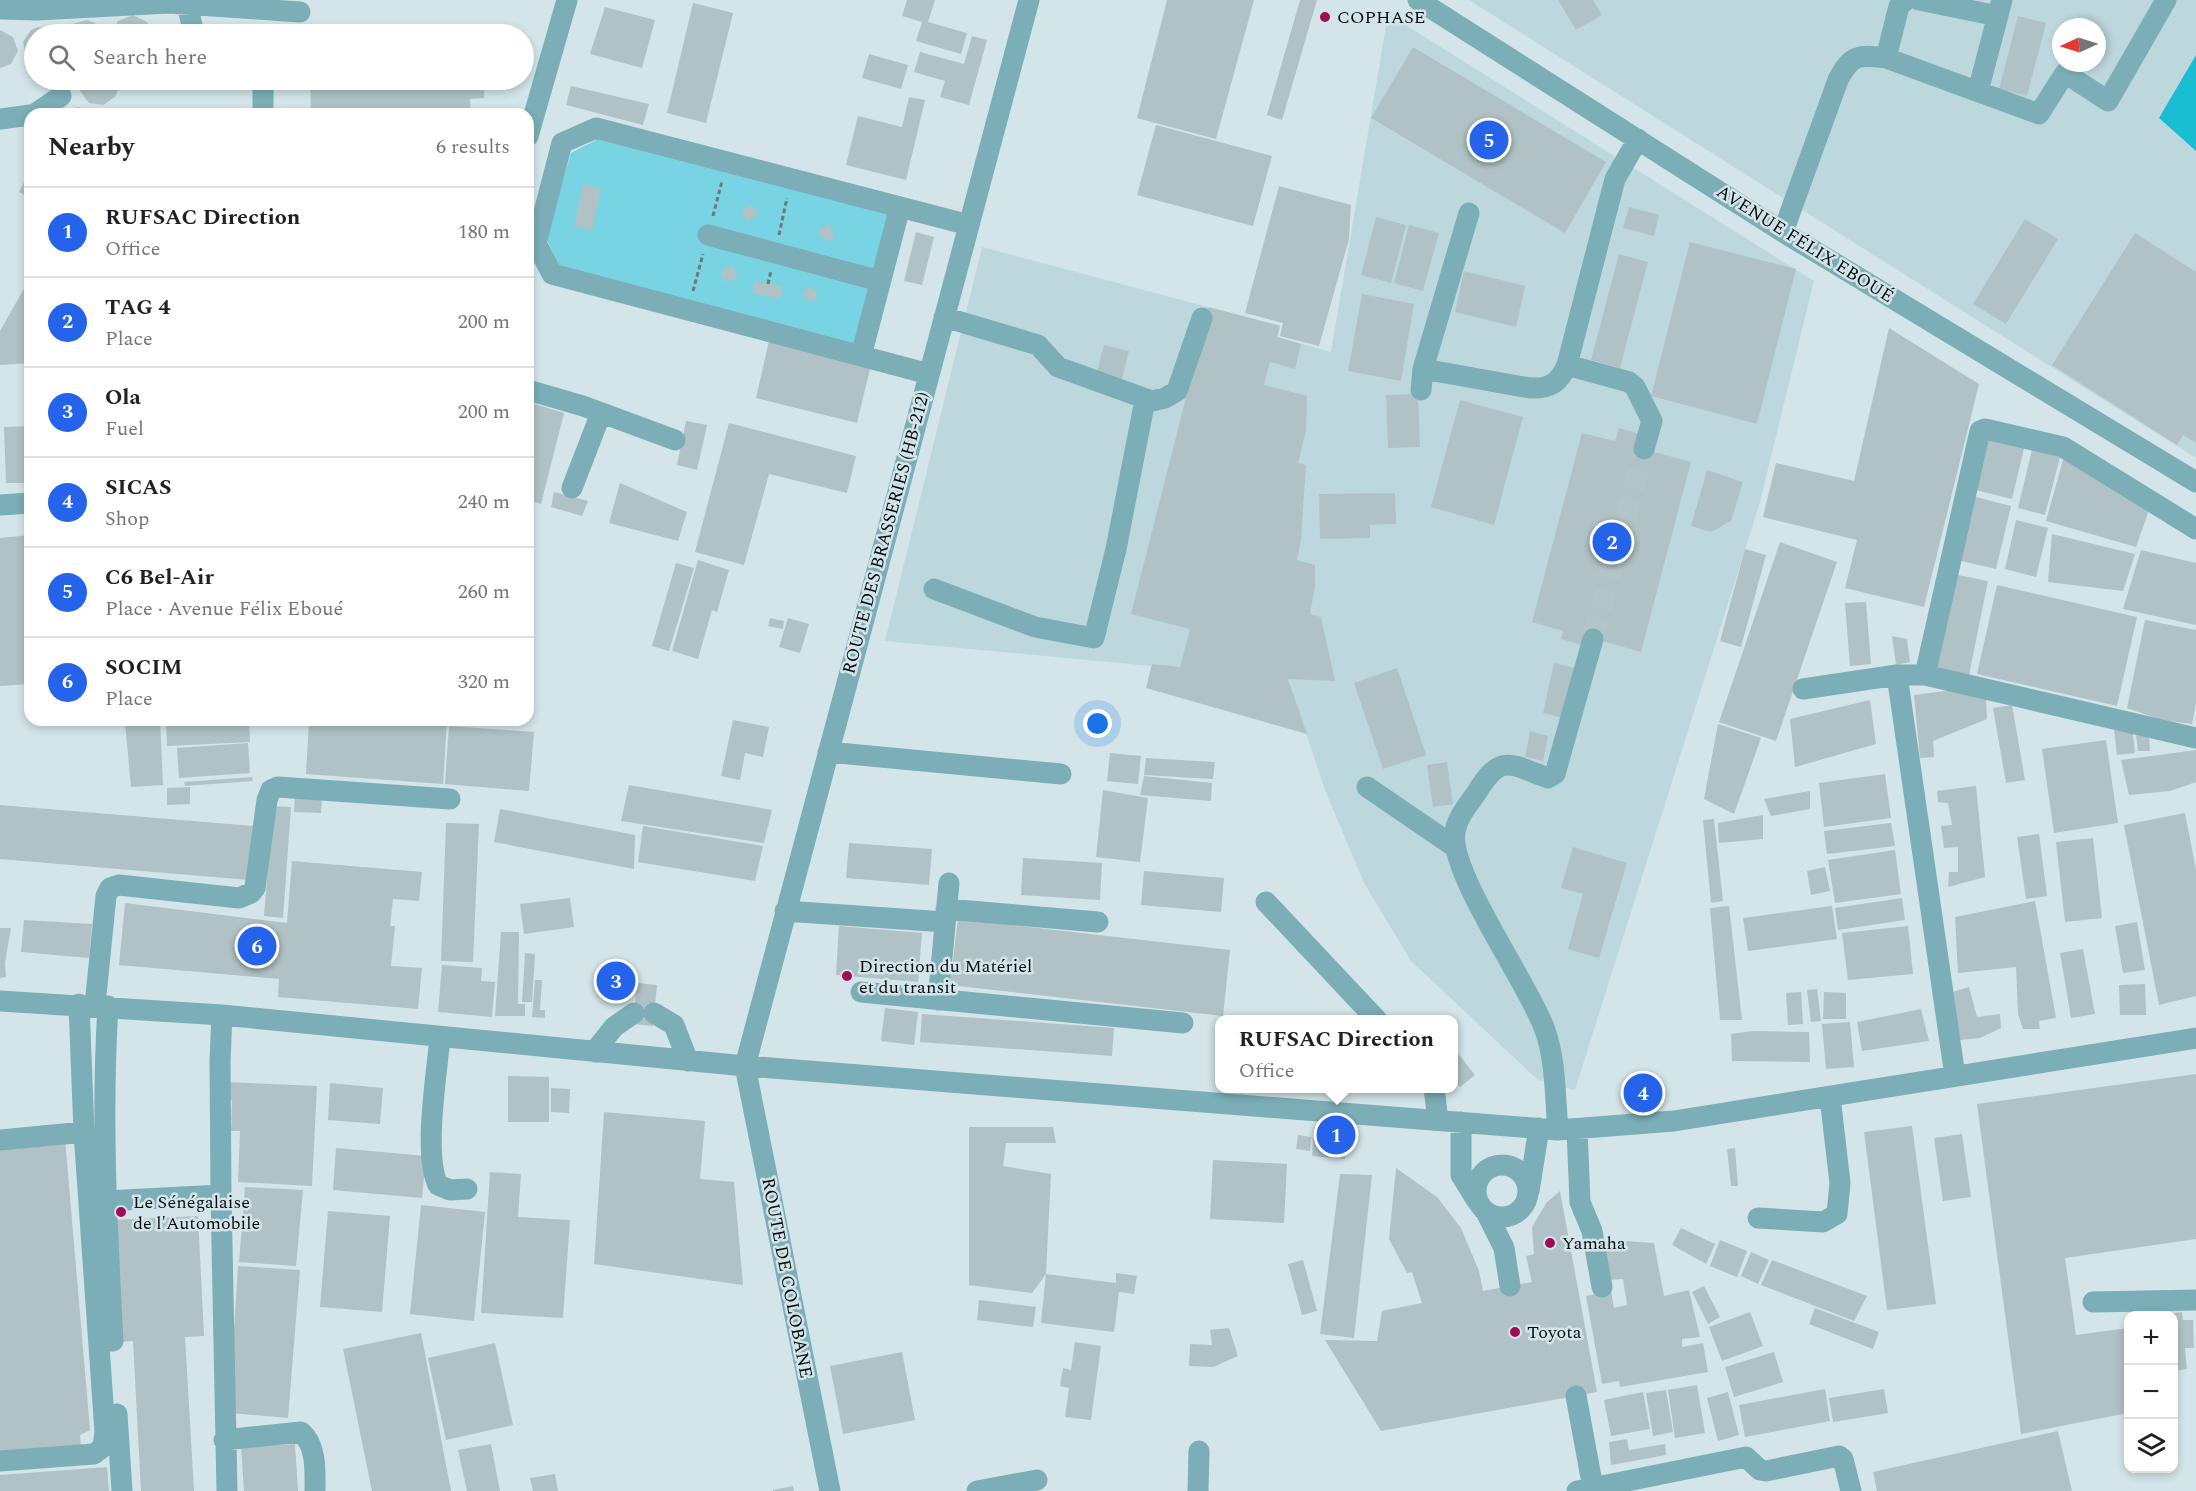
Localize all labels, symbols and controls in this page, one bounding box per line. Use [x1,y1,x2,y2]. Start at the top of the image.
place label: COPHASE [1337,4,1425,31]
marker: COPHASE [1318,10,1332,24]
north arrow [2052,18,2106,72]
search box [24,24,534,90]
icon: search [45,41,78,74]
text: Search here [93,41,207,74]
pin: 5 [1470,118,1508,162]
text: Nearby [48,127,134,167]
text: 6 results [436,132,510,162]
street label: AVENUE FÉLIX EBOUÉ [1711,178,1899,310]
text: RUFSAC Direction [105,201,300,234]
text: 1 [62,217,73,247]
text: 180 m [458,217,510,247]
text: Office [105,234,161,264]
text: TAG 4 [105,291,171,324]
text: 2 [62,307,73,337]
text: 200 m [458,307,510,337]
text: Place [105,324,153,354]
text: Ola [105,381,141,414]
street label: ROUTE DES BRASSERIES (HB-212) [835,389,937,677]
text: 3 [62,397,73,427]
text: 200 m [458,397,510,427]
text: Fuel [105,414,144,444]
text: SICAS [105,471,172,504]
text: 4 [62,487,73,517]
text: 240 m [458,487,510,517]
text: Shop [105,504,149,534]
pin: 2 [1592,520,1632,564]
text: C6 Bel-Air [105,561,214,594]
text: 5 [62,577,73,607]
text: 260 m [458,577,510,607]
text: Place · Avenue Félix Eboué [105,594,343,624]
text: SOCIM [105,651,182,684]
text: 6 [62,667,73,697]
text: 320 m [458,667,510,697]
text: Place [105,684,153,714]
your location [1083,709,1112,738]
pin: 6 [238,924,276,968]
place label: Direction du Matériel et du transit [859,953,1032,1001]
pin: 3 [596,958,636,1004]
marker: Direction du Matériel et du transit [840,969,854,983]
popup [1215,1015,1458,1093]
text: RUFSAC Direction [1239,1023,1434,1056]
text: Office [1239,1056,1294,1086]
pin: 4 [1624,1070,1662,1116]
pin: 1 [1316,1112,1356,1158]
street label: ROUTE DE COLOBANE [754,1175,820,1381]
place label: Le Sénégalaise de l'Automobile [133,1189,260,1237]
marker: Le Sénégalaise de l'Automobile [114,1205,128,1219]
place label: Yamaha [1562,1230,1626,1257]
marker: Yamaha [1543,1236,1557,1250]
map controls [2124,1311,2178,1473]
button: + [2124,1311,2178,1365]
place label: Toyota [1527,1319,1582,1346]
marker: Toyota [1508,1325,1522,1339]
button: − [2124,1365,2178,1419]
button: layers [2124,1419,2178,1473]

